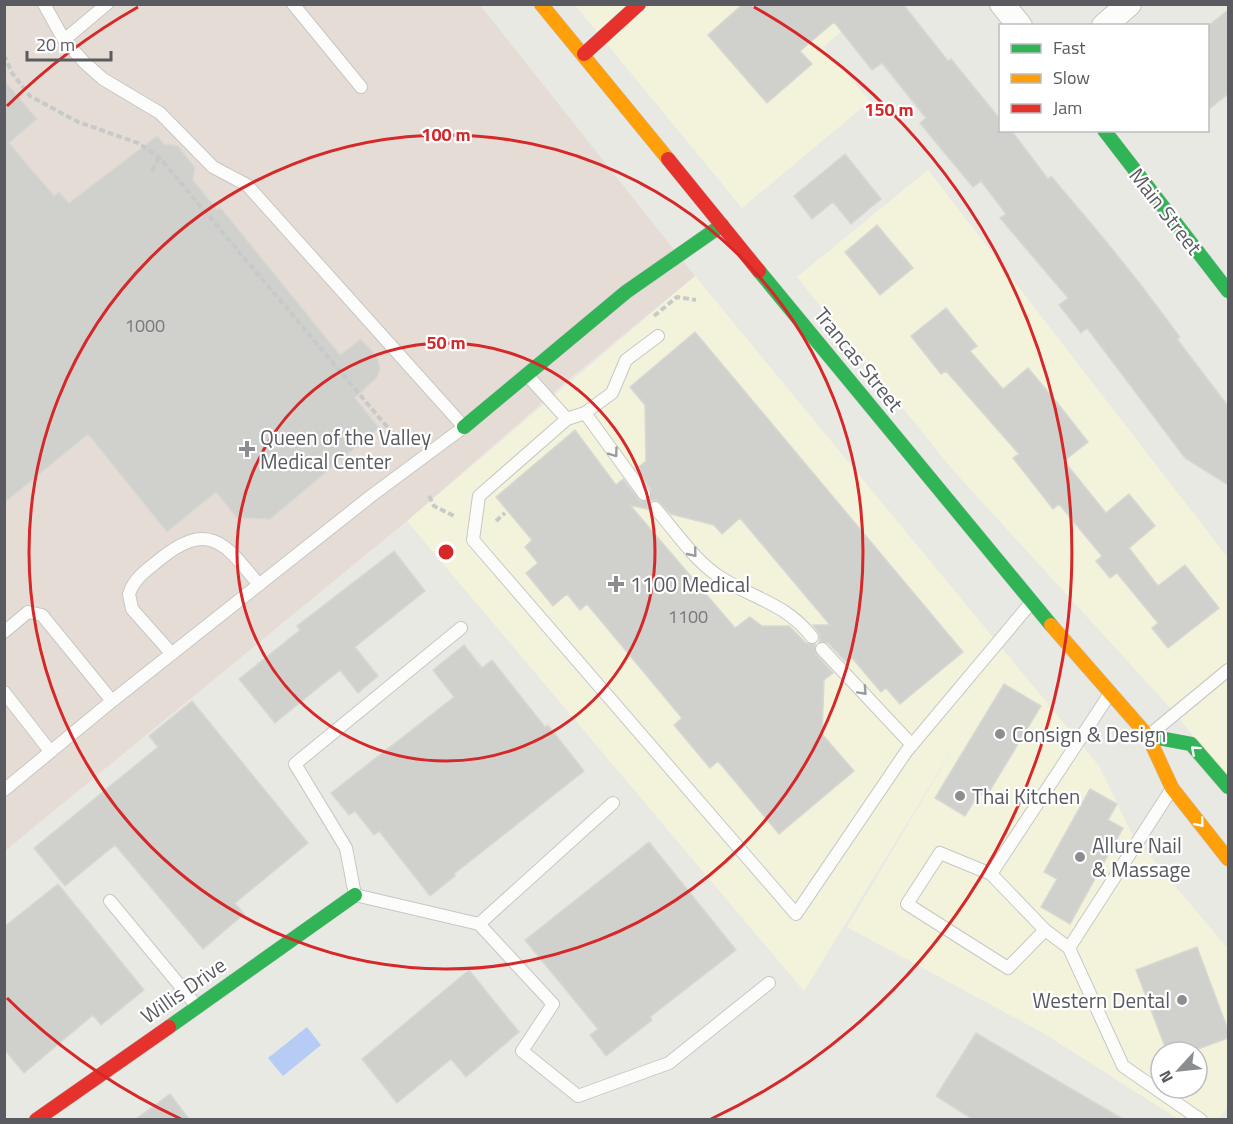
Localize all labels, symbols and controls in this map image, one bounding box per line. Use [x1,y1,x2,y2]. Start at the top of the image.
scale bar [27,24,111,62]
legend [999,24,1209,132]
text: 20 m [36,31,75,58]
text: Fast [1053,34,1086,61]
text: Slow [1053,64,1090,91]
text: Jam [1053,94,1082,121]
text: 150 m [864,96,914,123]
text: 100 m [421,121,471,148]
street label: Main Street [1122,161,1211,262]
street label: Trancas Street [807,300,912,419]
house number: 1000 [125,312,165,339]
text: 50 m [426,329,466,356]
place label: Queen of the Valley Medical Center [260,421,431,477]
marker: Queen of the Valley Medical Center [238,440,256,458]
one-way arrow [607,447,618,458]
centre of rings [436,542,456,562]
one-way arrow [685,547,696,558]
place label: 1100 Medical [630,568,750,600]
marker: 1100 Medical [607,575,625,593]
house number: 1100 [668,603,708,630]
one-way arrow [855,684,866,695]
place label: Consign & Design [1012,718,1166,750]
marker: Consign & Design [993,727,1007,741]
one-way arrow [1190,747,1201,758]
place label: Thai Kitchen [972,780,1080,812]
marker: Thai Kitchen [953,789,967,803]
one-way arrow [1193,816,1204,827]
place label: Allure Nail & Massage [1092,829,1191,885]
marker: Allure Nail & Massage [1073,850,1087,864]
street label: Willis Drive [134,949,232,1031]
place label: Western Dental [1032,984,1170,1016]
marker: Western Dental [1175,993,1189,1007]
north arrow [1149,1040,1209,1100]
text: N [1152,1066,1179,1087]

